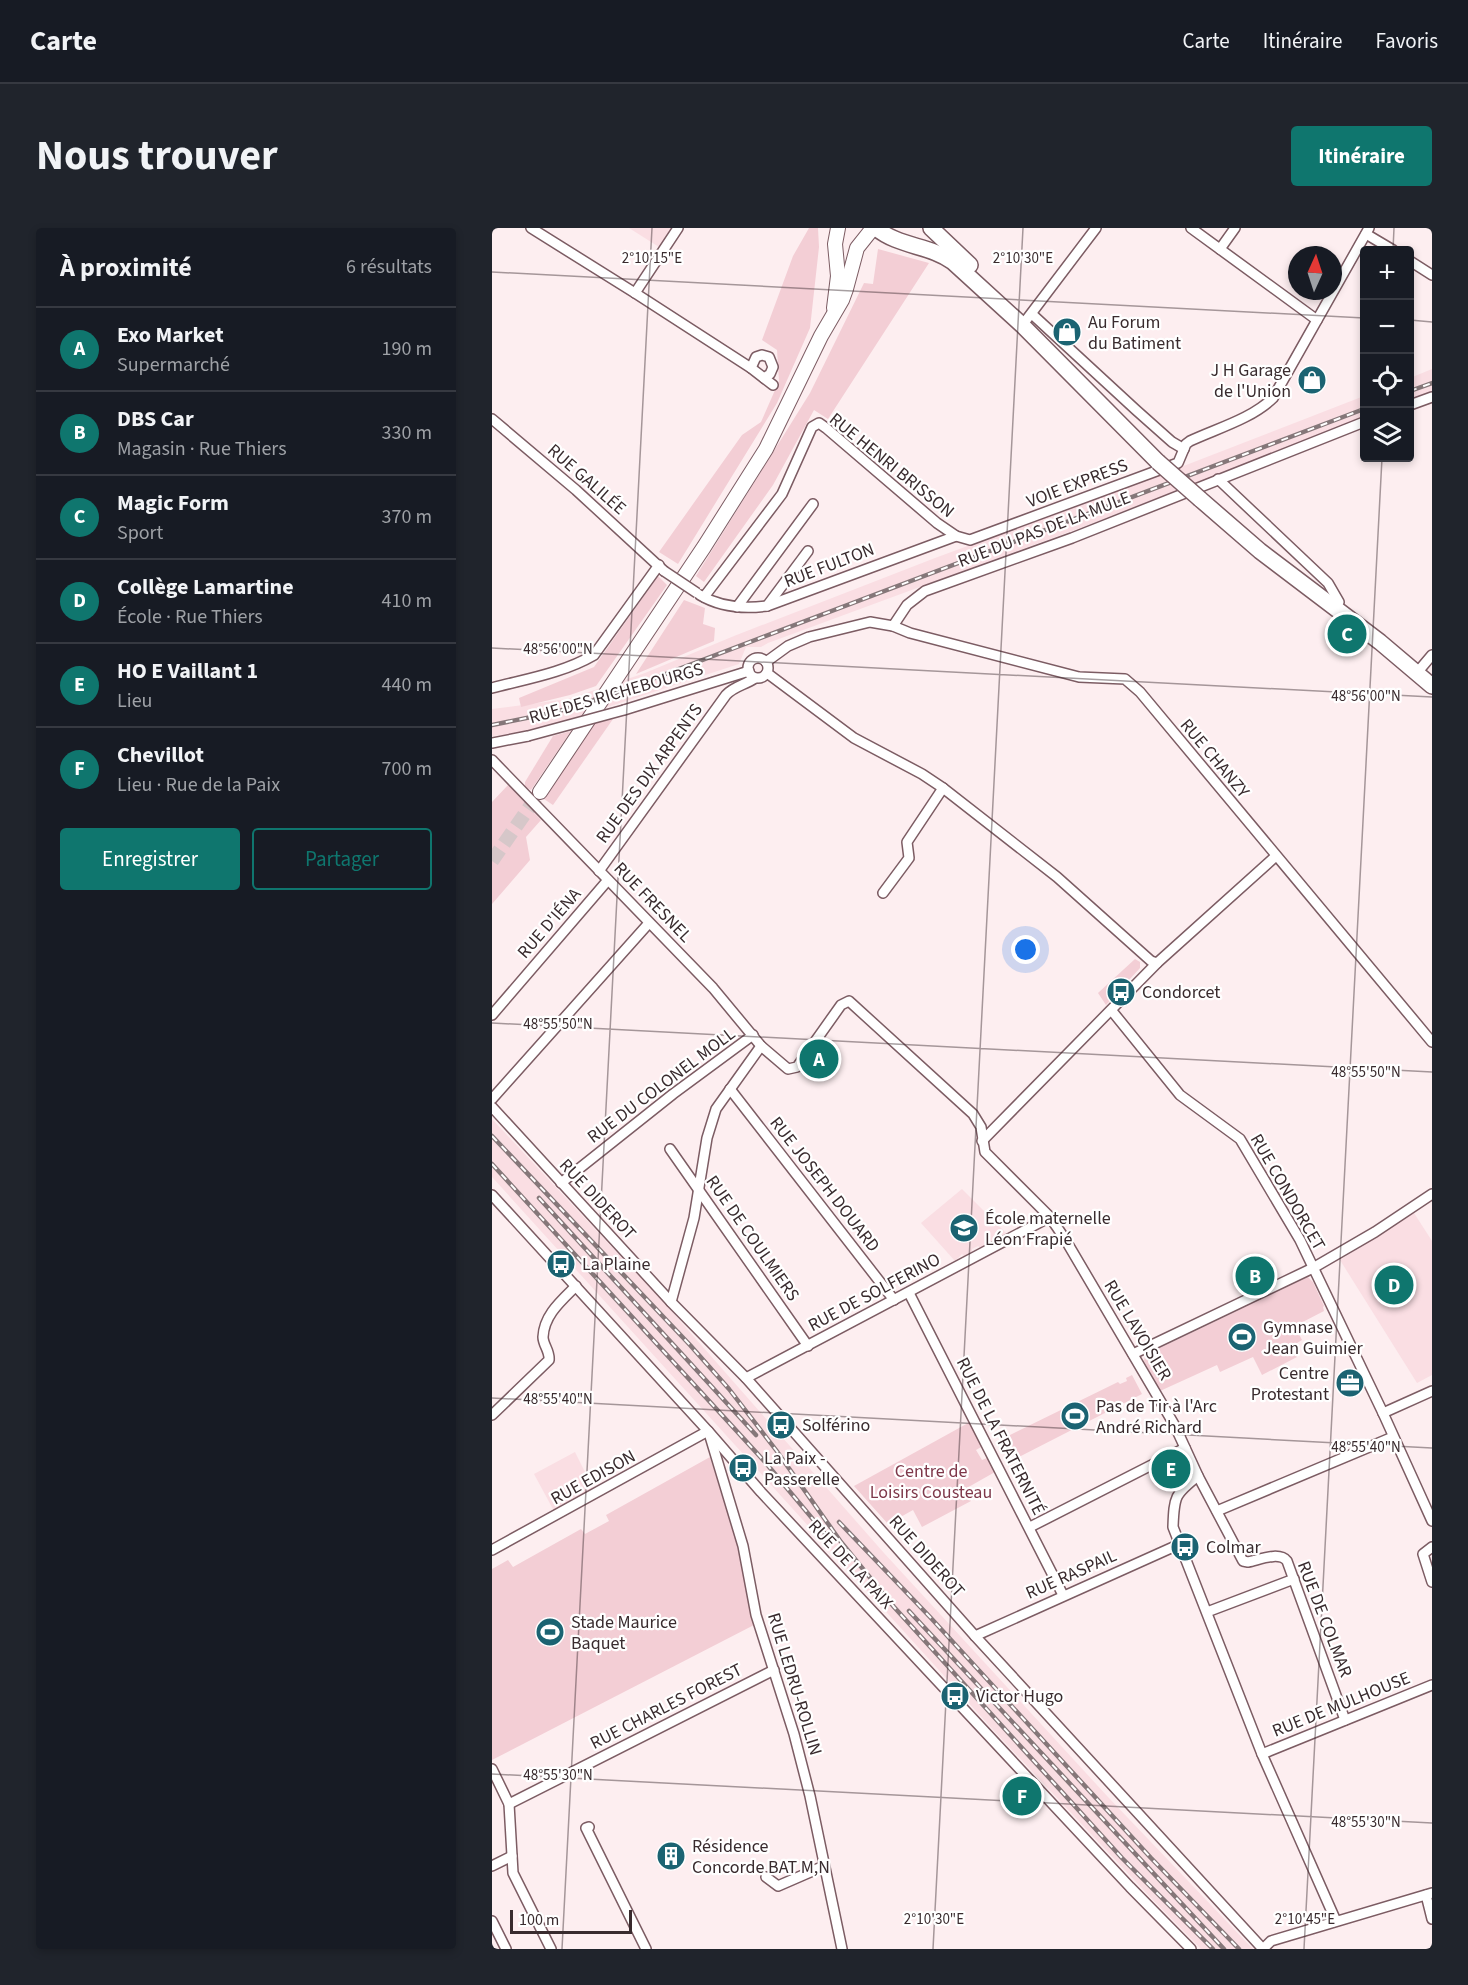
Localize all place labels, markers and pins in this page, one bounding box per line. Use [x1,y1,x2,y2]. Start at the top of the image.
place label: Au Forum du Batiment [1088,310,1181,356]
shop icon: Au Forum du Batiment [1051,316,1083,348]
place label: J H Garage de l'Union [1211,358,1291,404]
shop icon: J H Garage de l'Union [1296,364,1328,396]
pin: C [1328,612,1366,656]
bus stop icon: Condorcet [1105,976,1137,1008]
place label: Condorcet [1142,980,1220,1005]
pin: A [800,1036,838,1082]
place label: École maternelle Léon Frapié [985,1206,1111,1252]
school or university icon: École maternelle Léon Frapié [948,1212,980,1244]
bus stop icon: La Plaine [545,1248,577,1280]
place label: La Plaine [582,1252,651,1277]
pin: B [1236,1254,1275,1298]
pin: D [1374,1262,1414,1308]
place label: Gymnase Jean Guimier [1263,1315,1363,1361]
sports icon: Gymnase Jean Guimier [1226,1321,1258,1353]
place label: Centre Protestant [1251,1361,1329,1407]
office icon: Centre Protestant [1334,1367,1366,1399]
place label: Pas de Tir à l'Arc André Richard [1096,1394,1217,1440]
sports icon: Pas de Tir à l'Arc André Richard [1059,1400,1091,1432]
bus stop icon: Solférino [765,1409,797,1441]
place label: Solférino [802,1413,870,1438]
place label: La Paix - Passerelle [764,1446,840,1492]
pin: E [1152,1446,1190,1492]
bus stop icon: La Paix - Passerelle [727,1452,759,1484]
bus stop icon: Colmar [1169,1531,1201,1563]
place label: Colmar [1206,1535,1262,1560]
place label: Stade Maurice Baquet [571,1610,677,1656]
sports icon: Stade Maurice Baquet [534,1616,566,1648]
bus stop icon: Victor Hugo [939,1680,971,1712]
place label: Victor Hugo [976,1684,1063,1709]
pin: F [1002,1774,1042,1818]
place label: Résidence Concorde BAT M,N [692,1834,830,1880]
building icon: Résidence Concorde BAT M,N [655,1840,687,1872]

